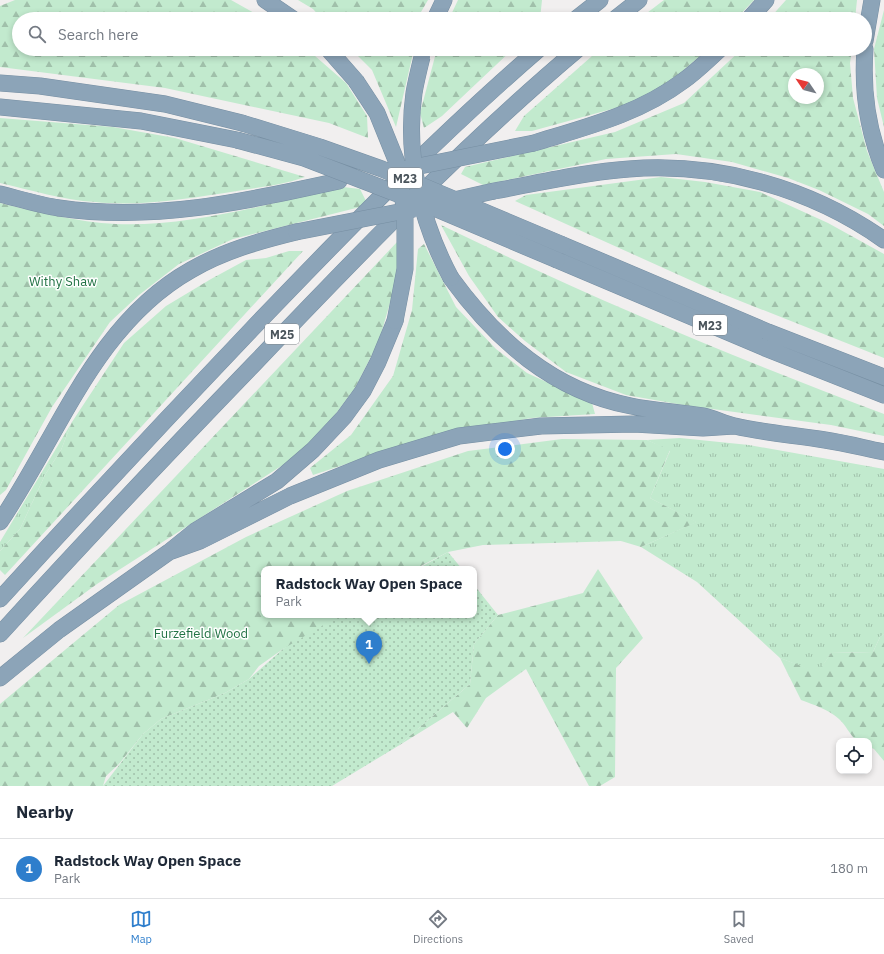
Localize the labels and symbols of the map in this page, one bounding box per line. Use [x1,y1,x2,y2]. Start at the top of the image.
north arrow [788,68,824,104]
road number: M23 [388,168,422,188]
park label: Withy Shaw [29,273,97,290]
road number: M23 [693,315,727,335]
road number: M25 [265,324,299,344]
your location [495,439,515,459]
park label: Furzefield Wood [154,625,248,642]
pin: 1 [356,631,382,664]

